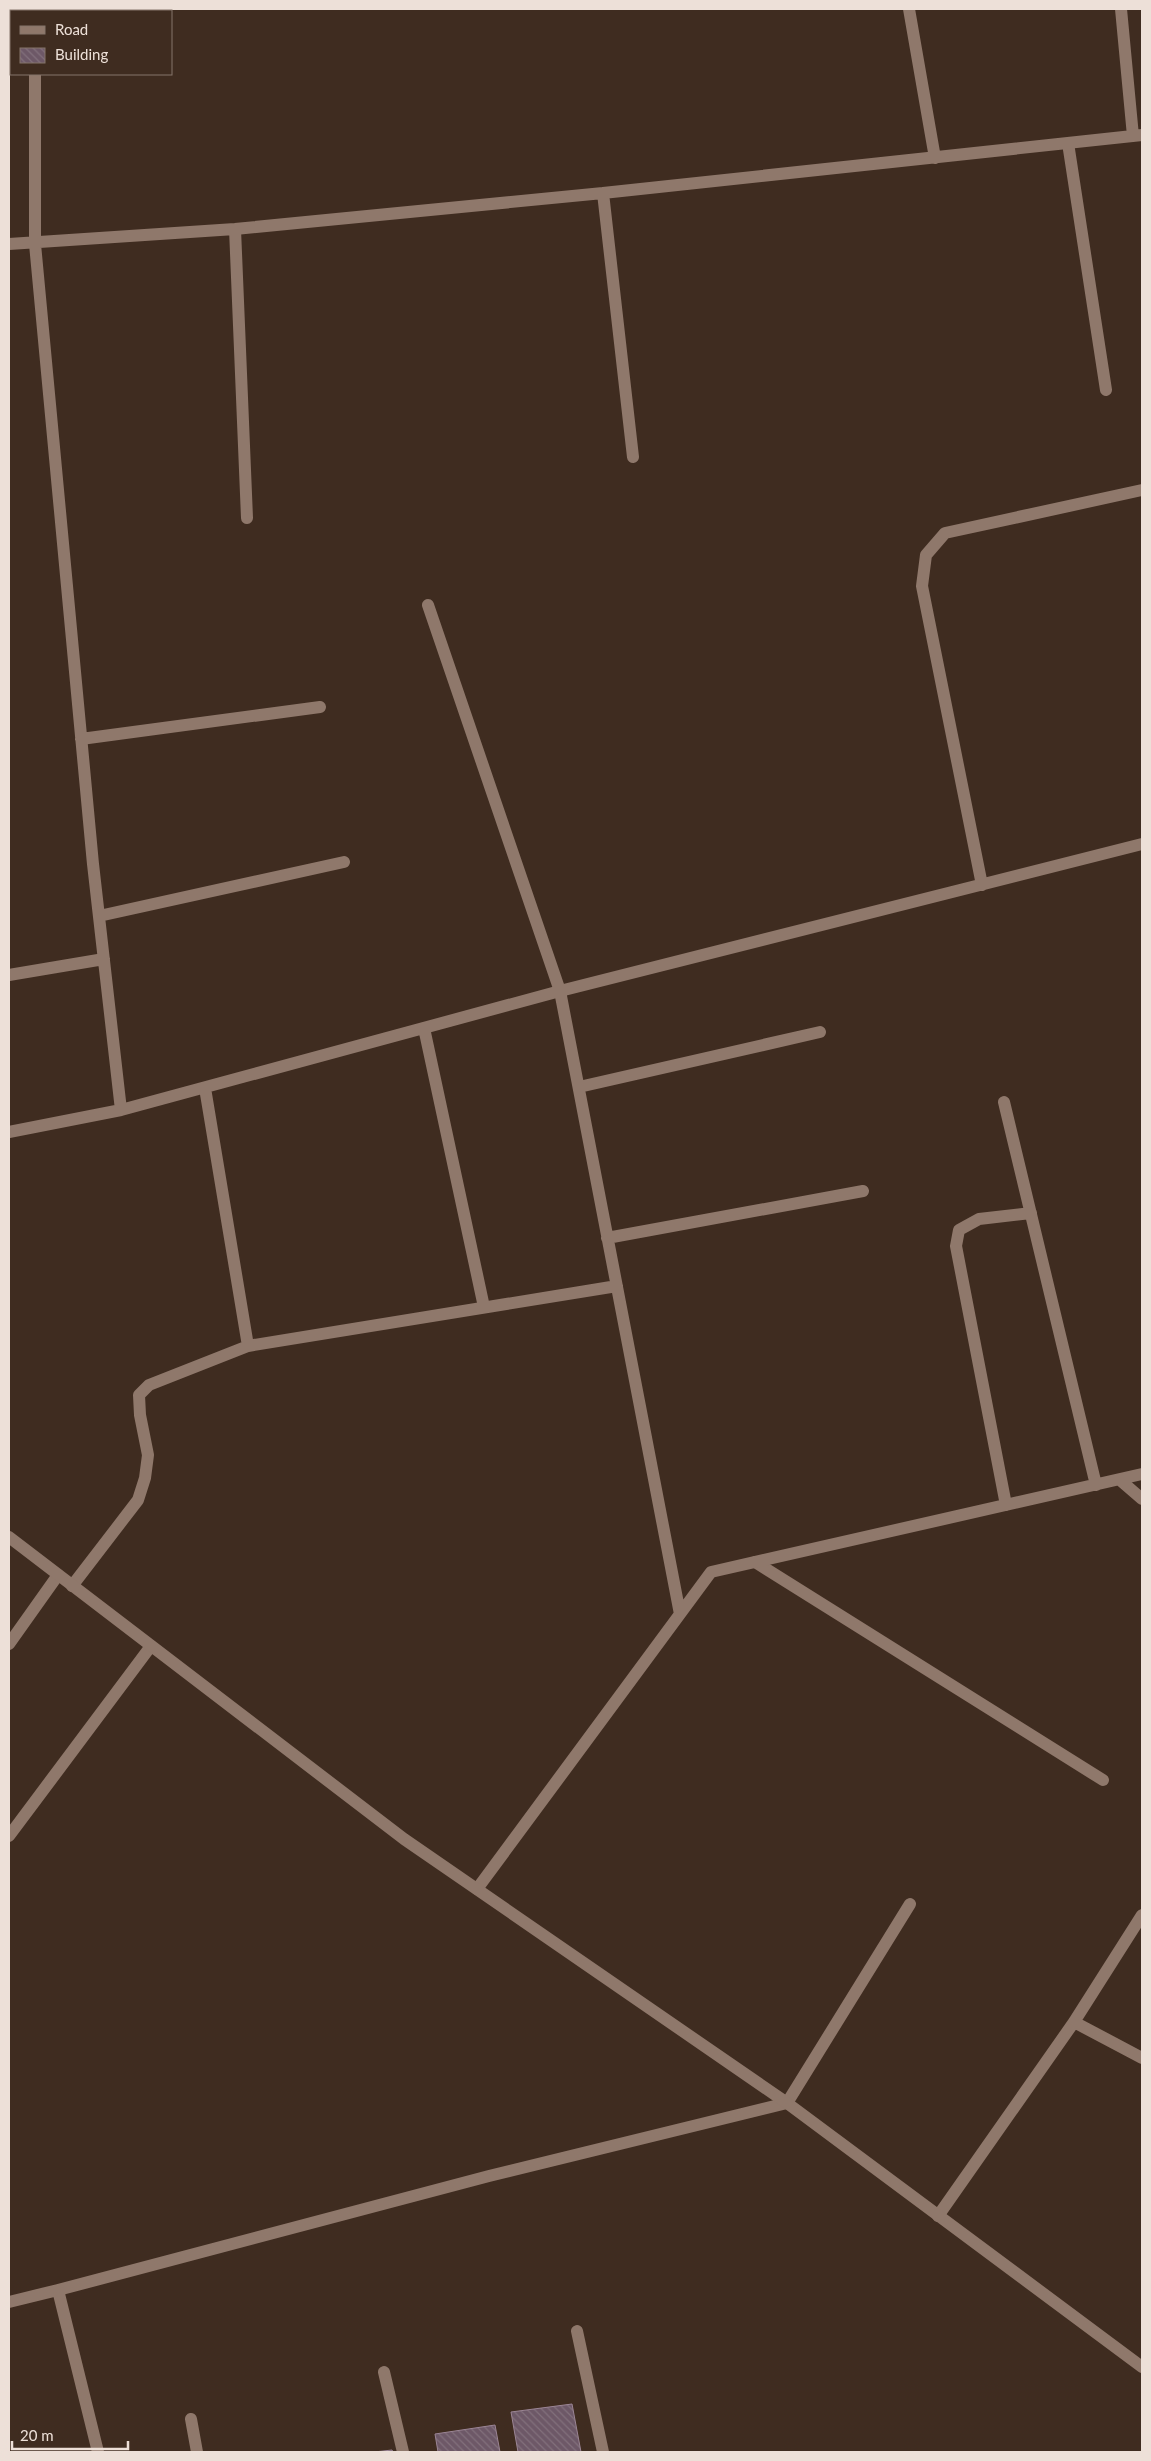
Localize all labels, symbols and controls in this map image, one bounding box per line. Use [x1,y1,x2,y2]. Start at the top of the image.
legend [10,10,172,75]
text: Road [55,20,88,38]
text: Building [55,45,108,63]
scale bar [12,2418,129,2450]
text: 20 m [20,2426,54,2444]

